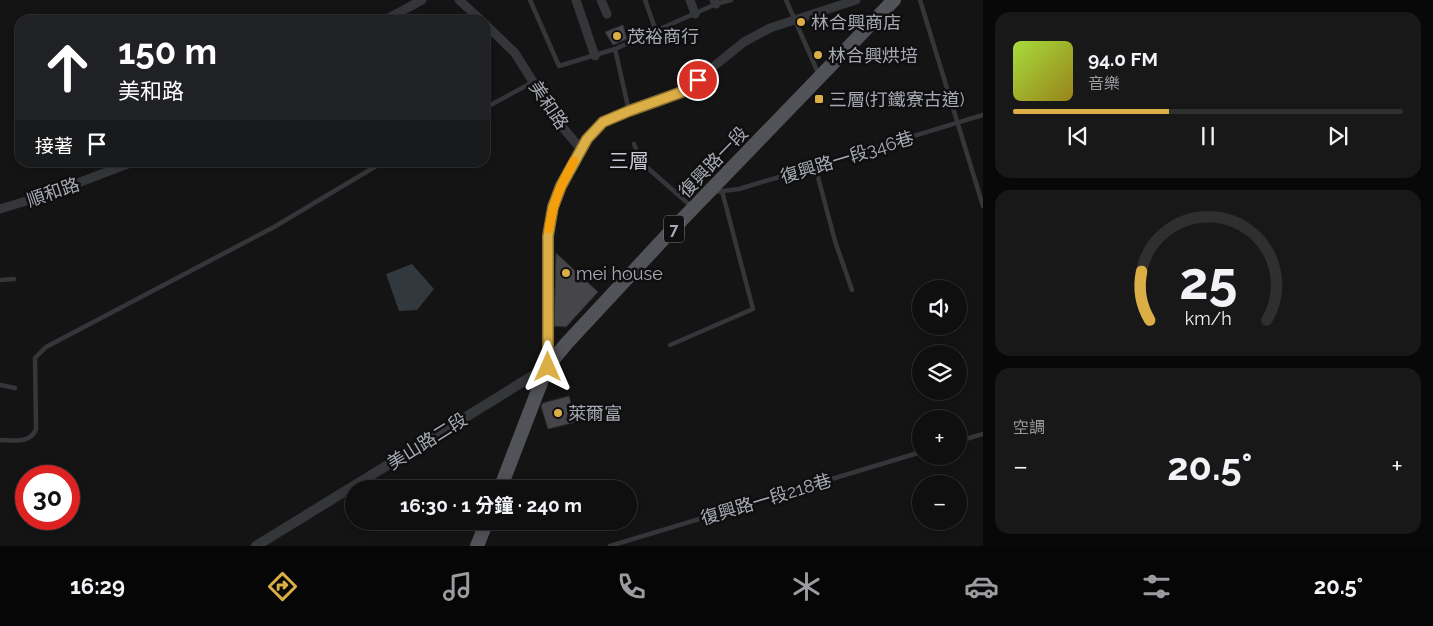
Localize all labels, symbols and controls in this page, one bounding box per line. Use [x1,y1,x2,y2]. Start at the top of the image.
place label: 林合興商店 [811,12,901,33]
marker: 林合興商店 [795,16,807,28]
place label: 茂裕商行 [627,26,699,47]
marker: 茂裕商行 [611,30,623,42]
text: 150 m [118,31,217,72]
icon: ahead [35,35,100,100]
place label: 林合興烘培 [828,45,918,66]
text: 94.0 FM [1088,48,1158,70]
marker: 林合興烘培 [812,49,824,61]
pin [677,59,719,101]
icon: arrive [684,66,712,94]
text: 音樂 [1088,74,1120,93]
street label: 美和路 [525,77,573,133]
text: 美和路 [118,78,184,104]
place label: 三層(打鐵寮古道) [829,89,965,110]
marker: 三層(打鐵寮古道) [813,93,825,105]
street label: 復興路一段 [674,122,752,202]
icon: previous [1064,122,1092,150]
icon: pause [1194,122,1222,150]
icon: next [1324,122,1352,150]
street label: 復興路一段346巷 [778,127,916,187]
icon: arrive [83,130,111,158]
text: 接著 [35,135,73,157]
district label: 三層 [609,149,649,173]
street label: 順和路 [24,173,82,211]
road number: 7 [664,215,684,242]
text: 25 [1179,250,1237,311]
place label: mei house [576,263,663,284]
marker: mei house [560,267,572,279]
map controls [912,280,967,530]
button: sound [912,280,967,335]
text: km/h [1184,308,1232,329]
position arrow [521,340,573,392]
button: layers [912,345,967,400]
place label: 萊爾富 [568,403,622,424]
marker: 萊爾富 [552,407,564,419]
street label: 美山路二段 [383,408,471,474]
button: + [912,410,967,465]
text: 空調 [1013,418,1045,437]
text: 20.5° [1167,444,1252,489]
text: − [1013,450,1028,483]
text: + [1391,450,1403,483]
speed limit sign: 30 [15,465,80,530]
street label: 復興路一段218巷 [698,469,834,529]
button: − [912,475,967,530]
text: 16:30 · 1 分鐘 · 240 m [400,494,582,516]
icon: directions [265,569,300,604]
icon: music [440,569,475,604]
icon: phone [614,569,649,604]
icon: climate [789,569,824,604]
icon: car [964,569,999,604]
icon: filters [1139,569,1174,604]
text: 16:29 [70,573,125,599]
text: 20.5° [1314,573,1363,599]

